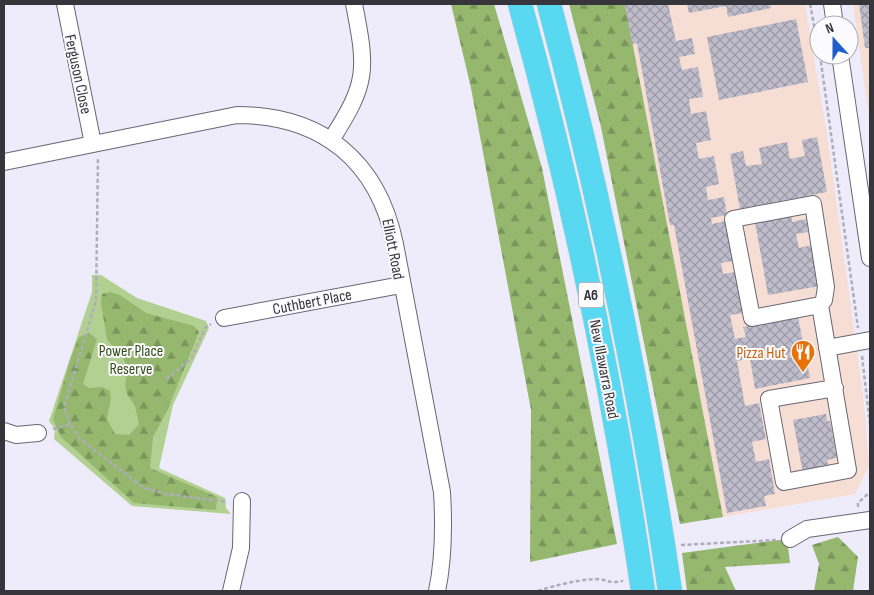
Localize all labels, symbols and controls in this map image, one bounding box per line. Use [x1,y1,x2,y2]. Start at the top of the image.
north arrow [809,15,859,65]
text: N [823,19,836,38]
street label: Ferguson Close [60,33,95,116]
street label: Elliott Road [377,217,408,281]
road number: A6 [578,282,604,308]
street label: Cuthbert Place [271,286,353,319]
street label: New Illawarra Road [585,318,622,420]
restaurant icon: Pizza Hut [790,339,816,373]
park label: Power Place Reserve [99,342,163,379]
place label: Pizza Hut [736,344,786,363]

